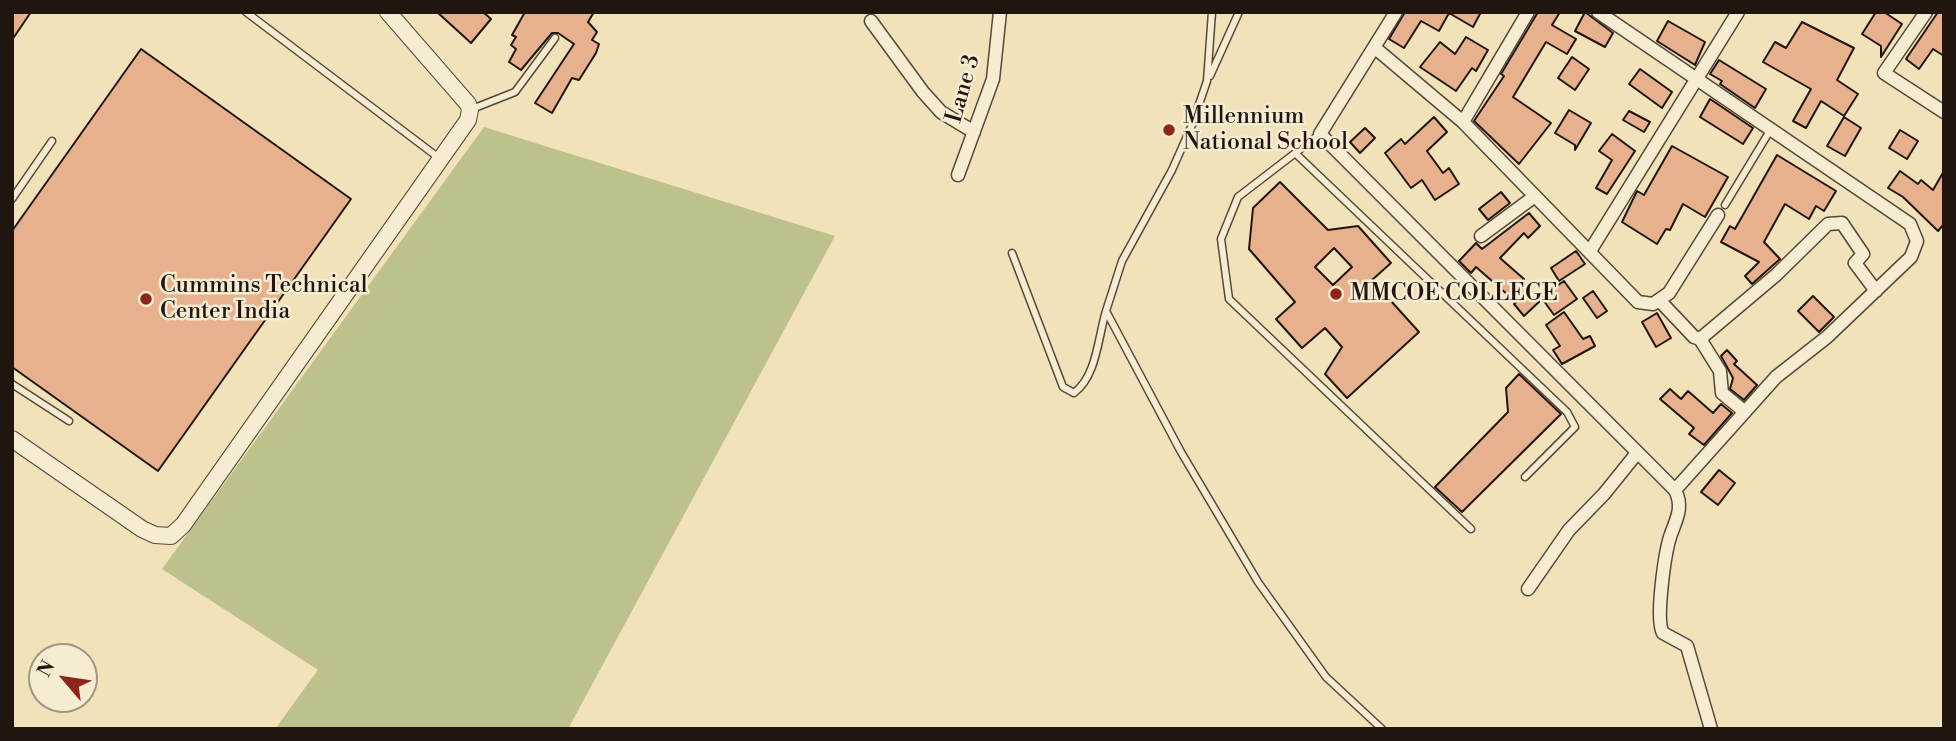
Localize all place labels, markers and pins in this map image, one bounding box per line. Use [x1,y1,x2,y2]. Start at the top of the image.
place label: Millennium National School [1183,103,1348,157]
marker: Millennium National School [1161,122,1177,138]
place label: Cummins Technical Center India [160,272,368,326]
place label: MMCOE COLLEGE [1350,280,1558,308]
marker: MMCOE COLLEGE [1328,286,1344,302]
marker: Cummins Technical Center India [138,291,154,307]

